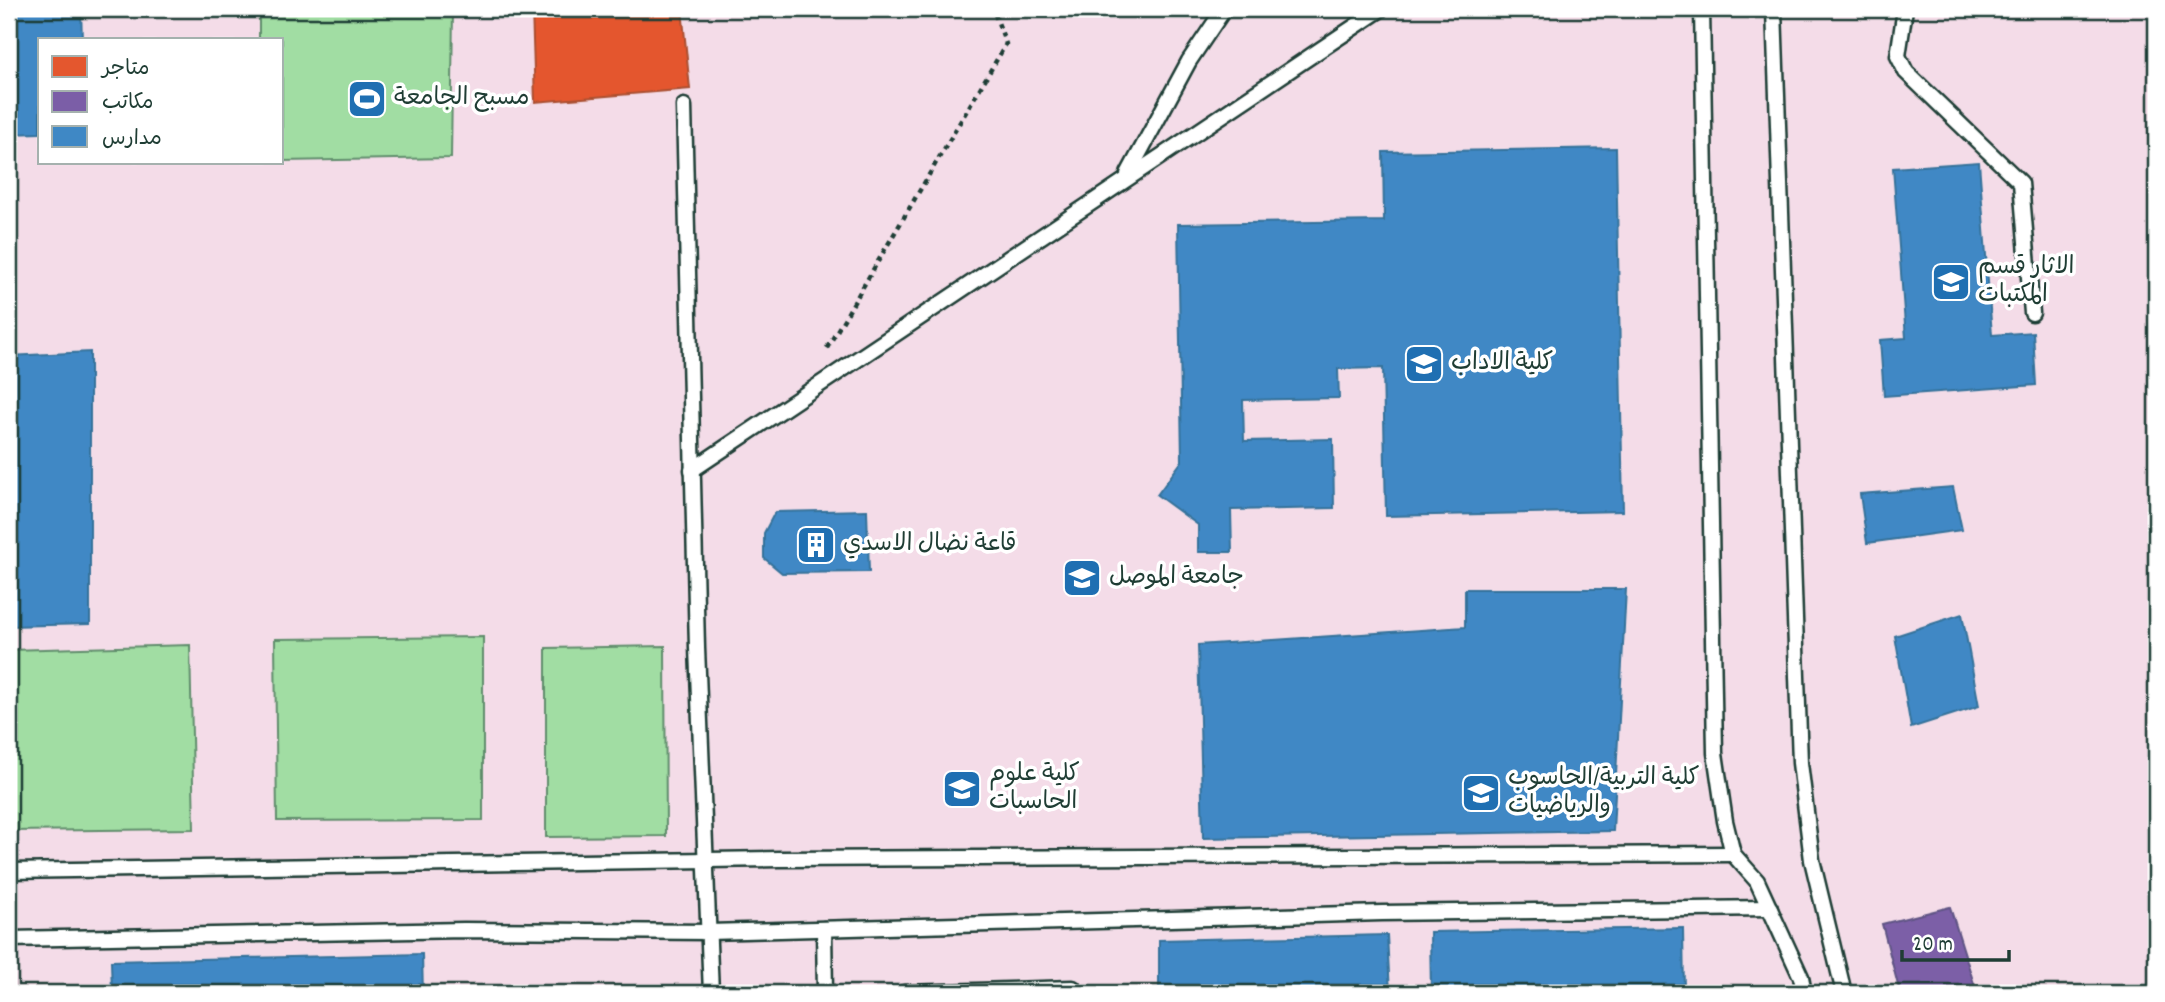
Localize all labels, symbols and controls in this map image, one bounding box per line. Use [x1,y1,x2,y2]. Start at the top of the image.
legend [38,38,284,164]
text: متاجر [100,55,149,85]
sports icon: مسبح الجامعة [346,78,388,120]
place label: مسبح الجامعة [394,82,530,116]
text: مكاتب [102,89,154,119]
text: مدارس [102,125,162,155]
place label: الاثار قسم المكتبات [1978,251,2075,313]
school or university icon: الاثار قسم المكتبات [1930,261,1972,303]
school or university icon: كلية الاداب [1403,343,1445,385]
place label: كلية الاداب [1451,347,1553,381]
building icon: قاعة نضال الاسدي [795,524,837,566]
place label: قاعة نضال الاسدي [843,528,1017,562]
school or university icon: جامعة الموصل [1061,557,1103,599]
place label: جامعة الموصل [1109,561,1244,595]
place label: كلية علوم الحاسبات [989,758,1080,820]
place label: كلية التربية/الحاسوب والرياضيات [1508,762,1700,824]
school or university icon: كلية علوم الحاسبات [941,768,983,810]
school or university icon: كلية التربية/الحاسوب والرياضيات [1460,772,1502,814]
scale bar [1902,918,2009,962]
text: 20 m [1913,931,1953,961]

